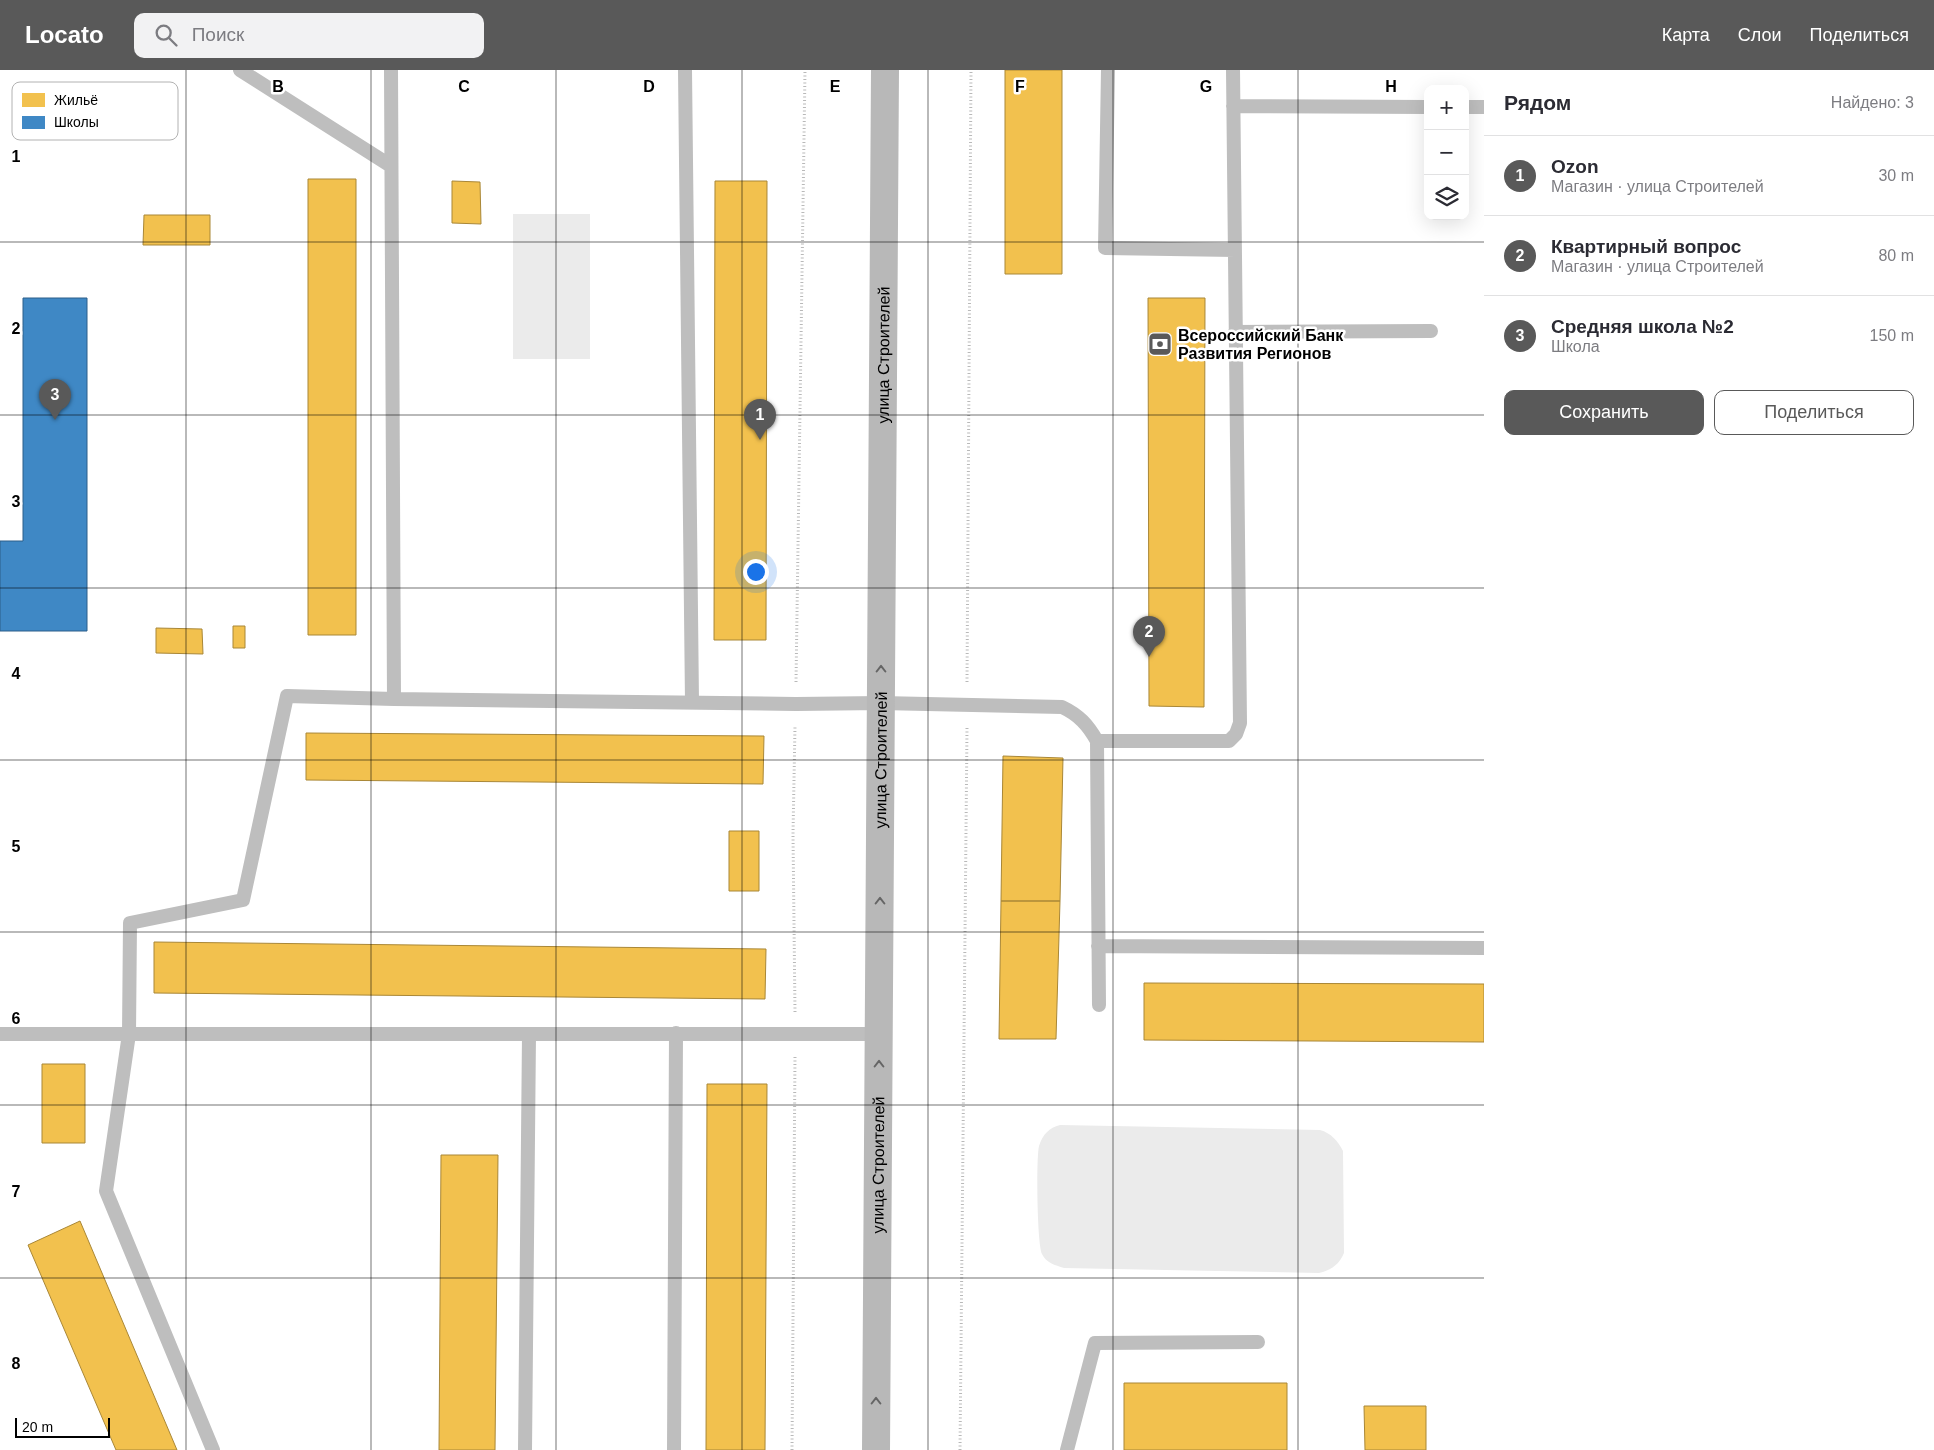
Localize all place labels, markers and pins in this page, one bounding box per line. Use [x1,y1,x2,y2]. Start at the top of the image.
place label: Всероссийский Банк Развития Регионов [1178,327,1344,362]
bank icon: Всероссийский Банк Развития Регионов [1147,331,1173,357]
pin: 3 [39,379,71,420]
pin: 1 [744,399,776,440]
pin: 2 [1133,616,1165,657]

